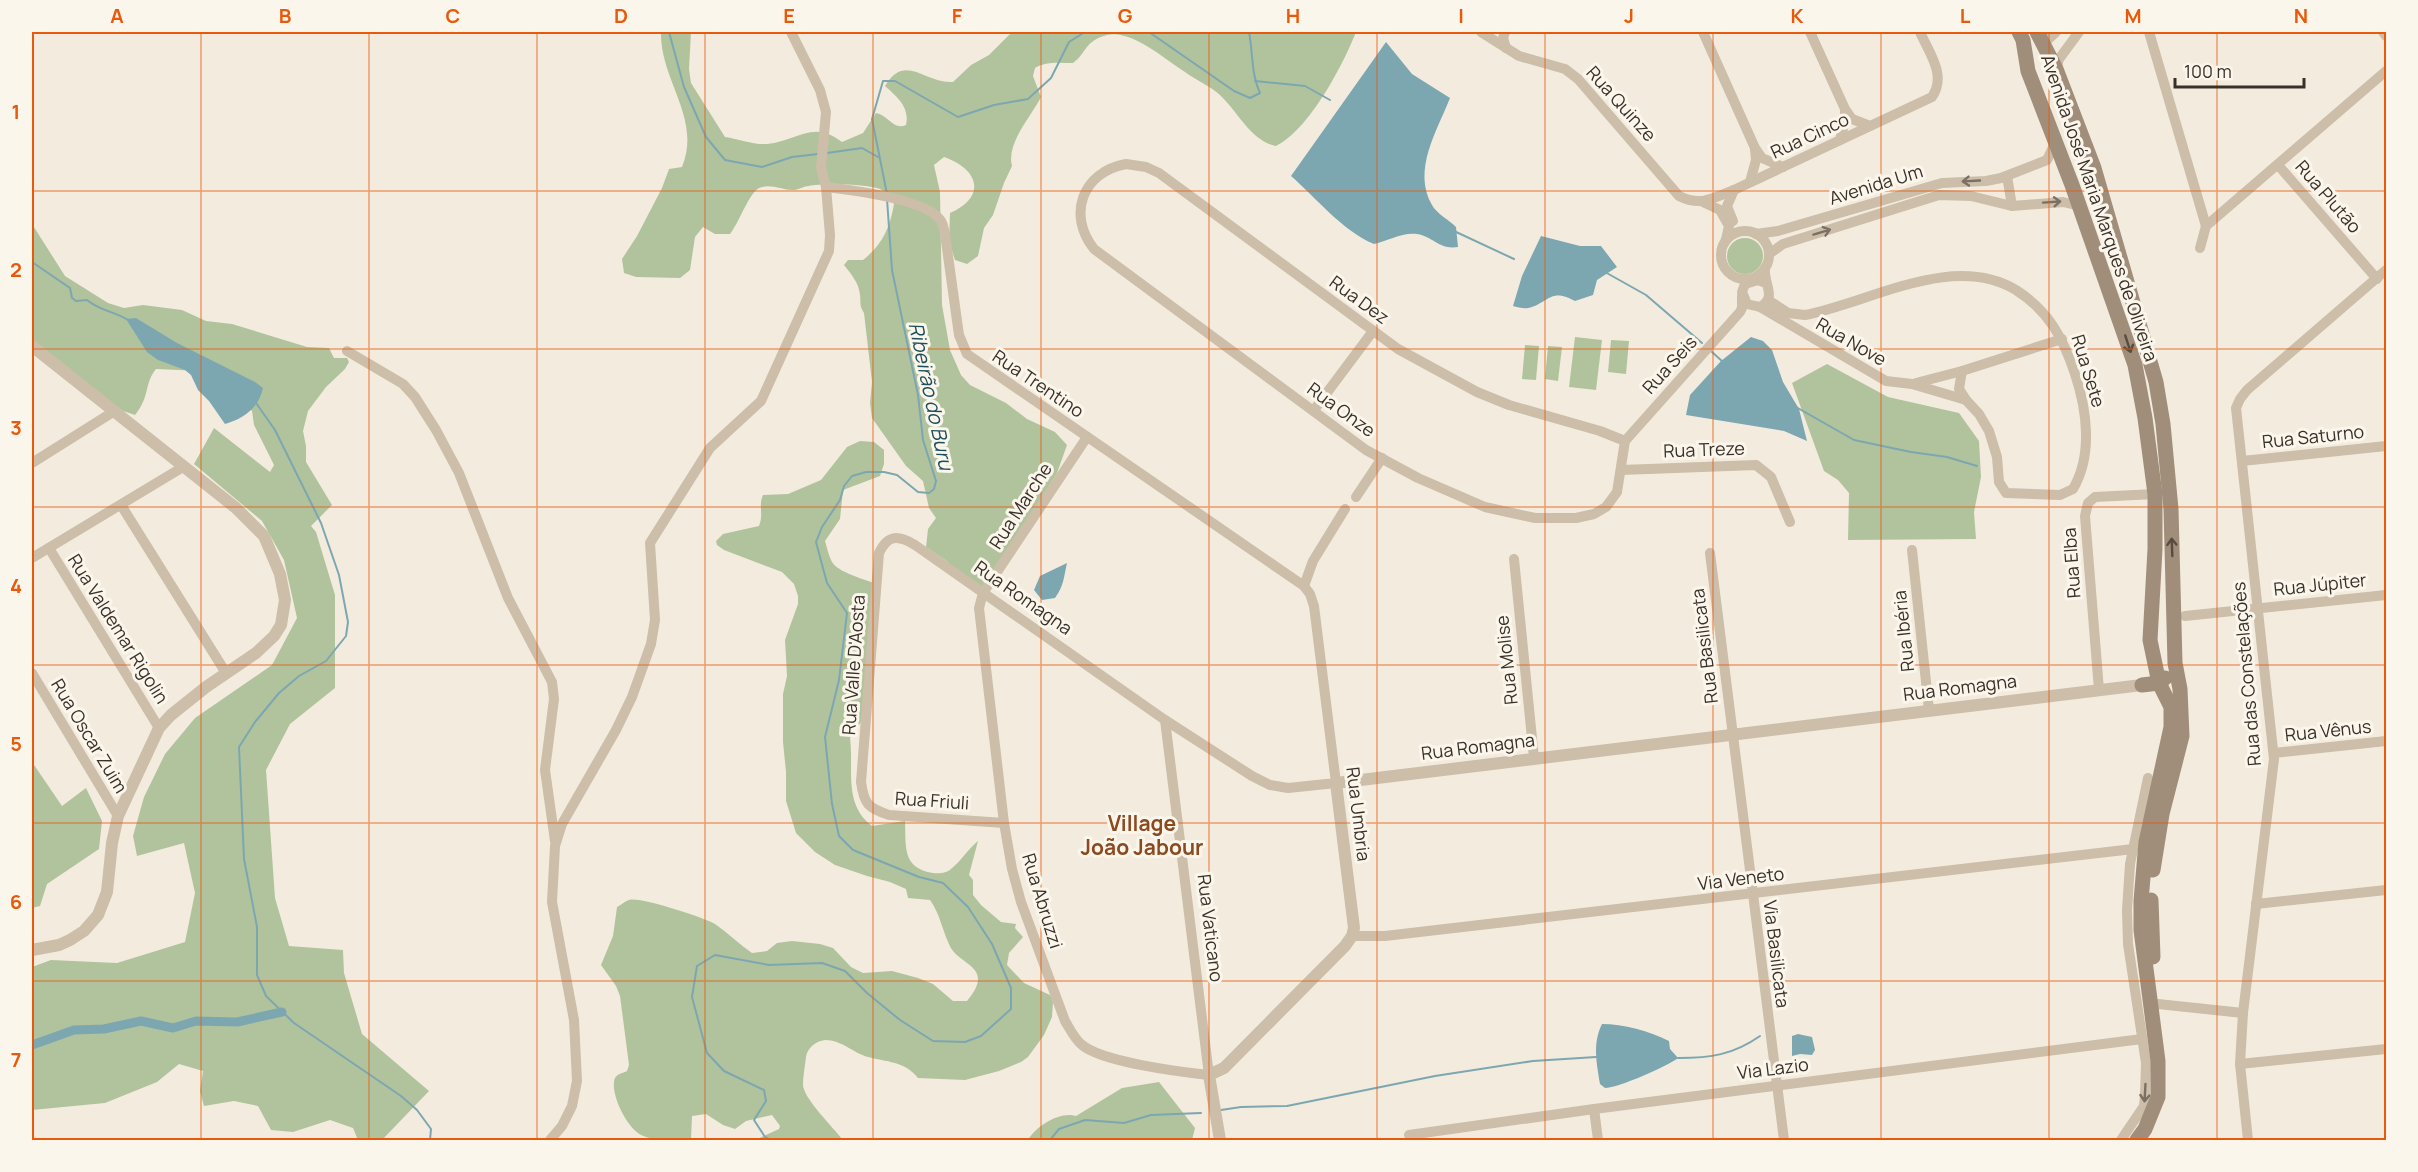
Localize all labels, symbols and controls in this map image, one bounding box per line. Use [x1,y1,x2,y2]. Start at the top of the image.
text: A [110,2,124,29]
text: B [279,2,292,29]
text: C [446,2,460,29]
text: D [614,2,628,29]
text: E [783,2,795,29]
text: F [952,2,963,29]
text: G [1118,2,1133,29]
text: H [1286,2,1300,29]
text: I [1458,2,1464,29]
text: J [1624,2,1634,29]
text: K [1791,2,1804,29]
text: L [1960,2,1971,29]
text: M [2124,2,2142,29]
text: N [2294,2,2308,29]
street label: Avenida José Maria Marques de Oliveira [2036,51,2164,364]
scale bar [2175,51,2304,89]
text: 100 m [2184,59,2232,83]
street label: Rua Quinze [1582,61,1662,146]
text: 1 [12,98,20,125]
street label: Rua Cinco [1767,107,1853,164]
street label: Rua Plutão [2290,155,2367,238]
street label: Avenida Um [1826,158,1925,210]
one-way arrow [1962,176,1982,187]
one-way arrow [2041,197,2061,208]
one-way arrow [1812,226,1831,237]
text: 2 [10,256,22,283]
street label: Rua Dez [1325,270,1394,329]
street label: Rua Nove [1812,311,1891,371]
water label: Ribeirão do Buru [903,320,961,474]
street label: Rua Seis [1637,330,1702,399]
street label: Rua Sete [2067,332,2111,410]
one-way arrow [2123,334,2134,353]
street label: Rua Trentino [988,344,1089,423]
street label: Rua Onze [1303,376,1380,442]
text: 3 [10,414,22,441]
street label: Rua Saturno [2261,419,2365,453]
street label: Rua Treze [1663,436,1745,462]
street label: Rua Marche [983,458,1057,553]
street label: Rua Elba [2057,527,2085,599]
one-way arrow [2167,538,2178,558]
street label: Rua Valdemar Rigolin [63,549,175,708]
street label: Rua Romagna [970,555,1077,640]
street label: Rua Júpiter [2272,567,2368,601]
text: 4 [10,572,22,599]
street label: Rua das Constelações [2226,581,2266,767]
street label: Rua Basilicata [1685,587,1723,705]
street label: Rua Ibéria [1887,589,1919,673]
street label: Rua Valle D'Aosta [836,594,870,736]
street label: Rua Molise [1489,614,1523,706]
street label: Rua Romagna [1902,668,2018,706]
street label: Rua Oscar Zuim [46,674,133,797]
street label: Rua Vênus [2283,714,2372,746]
street label: Rua Romagna [1420,727,1536,765]
text: 5 [10,730,22,757]
street label: Rua Umbria [1341,765,1377,862]
street label: Rua Friuli [894,785,970,815]
district label: Village João Jabour [1081,809,1203,861]
street label: Rua Abruzzi [1017,850,1069,951]
street label: Via Veneto [1696,861,1786,895]
street label: Rua Vaticano [1192,873,1230,983]
text: 6 [10,888,22,915]
street label: Via Basilicata [1758,899,1796,1009]
text: 7 [11,1046,21,1073]
street label: Via Lazio [1736,1052,1810,1084]
one-way arrow [2139,1083,2150,1103]

